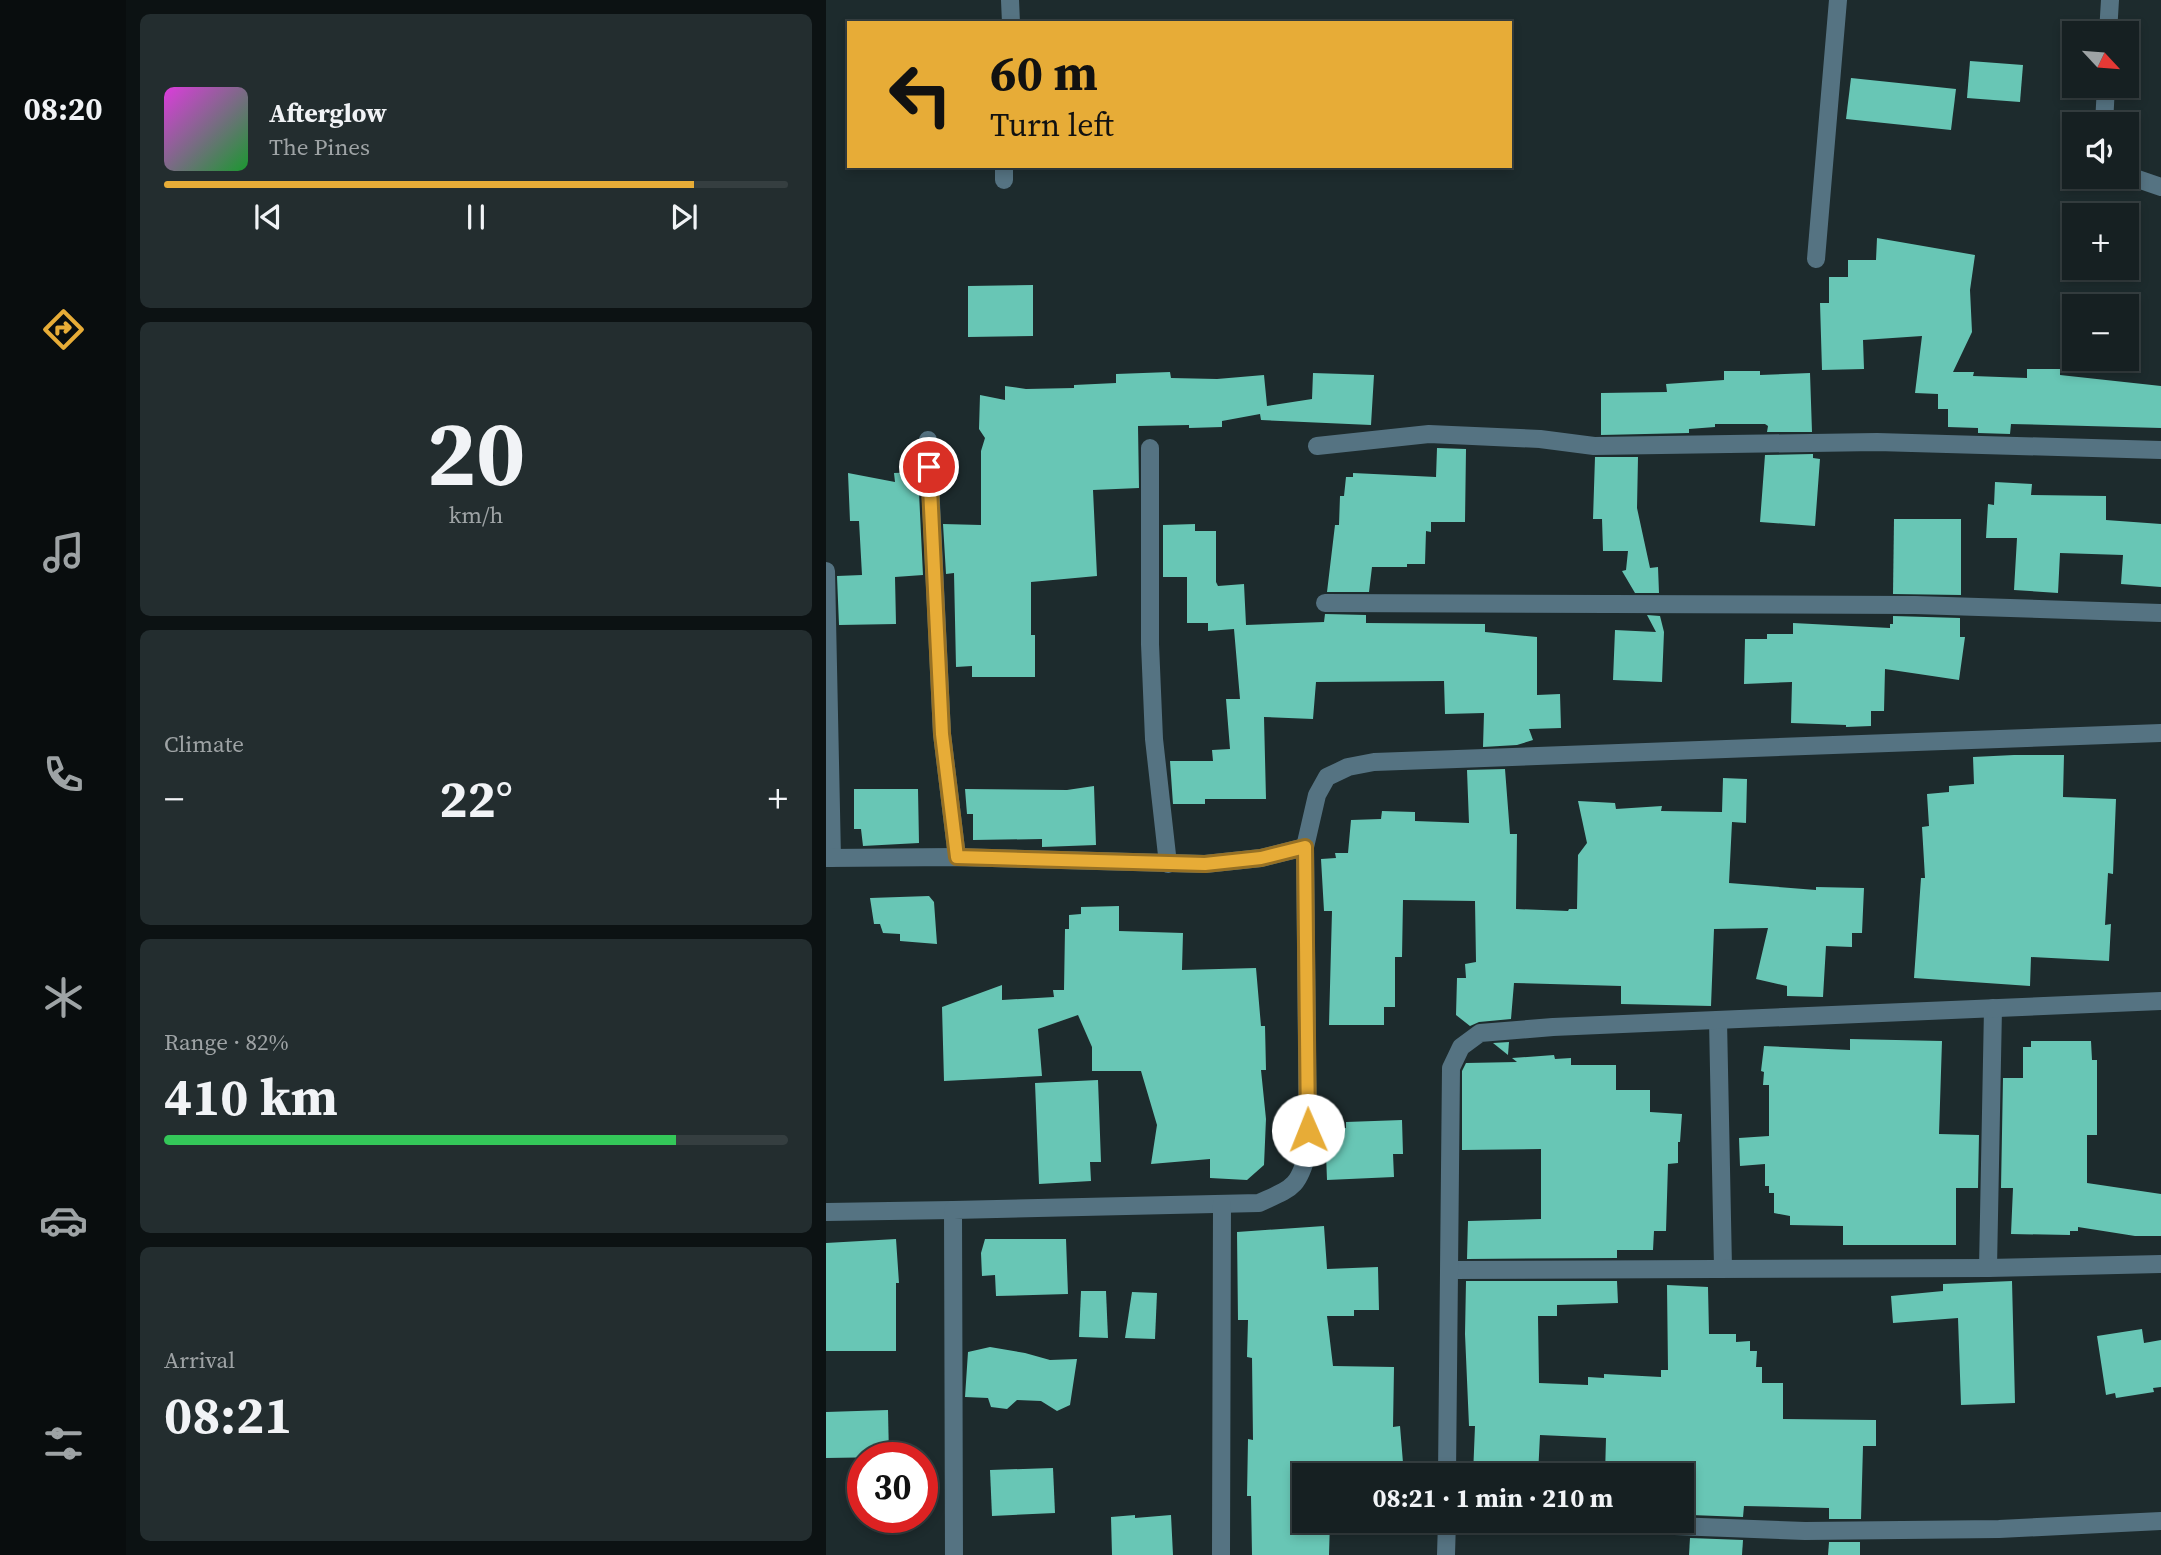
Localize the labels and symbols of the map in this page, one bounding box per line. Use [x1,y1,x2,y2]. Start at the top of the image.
north arrow [2062,21,2138,98]
pin [899,437,959,497]
position arrow [1271,1093,1345,1167]
speed limit sign: 30 [847,1442,938,1533]

